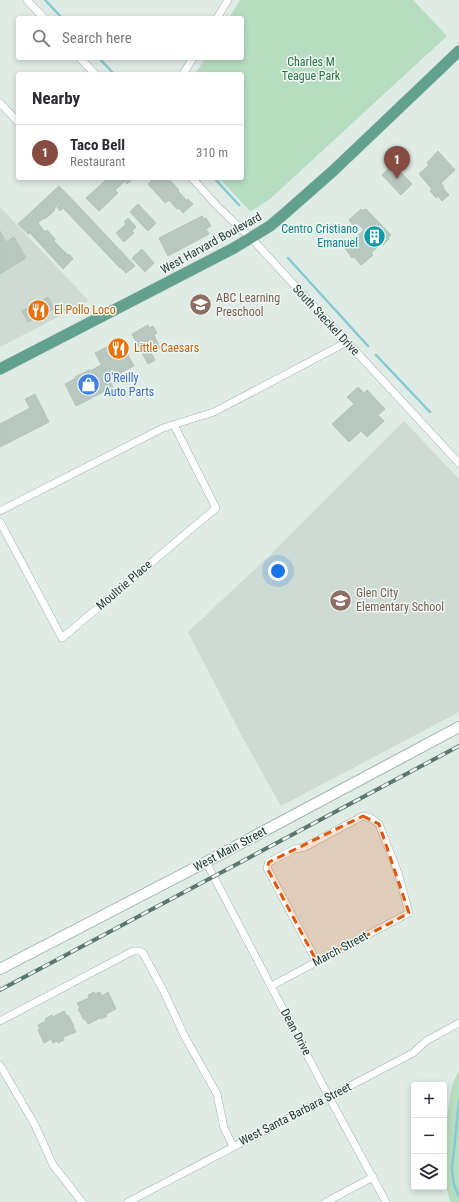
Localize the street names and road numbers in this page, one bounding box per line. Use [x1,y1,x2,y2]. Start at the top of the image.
street label: West Harvard Boulevard [158,209,264,277]
street label: South Steckel Drive [290,282,363,358]
street label: Moultrie Place [94,557,155,613]
street label: West Main Street [191,824,269,874]
street label: March Street [310,928,370,969]
street label: Dean Drive [278,1006,314,1058]
street label: West Santa Barbara Street [237,1079,354,1148]

